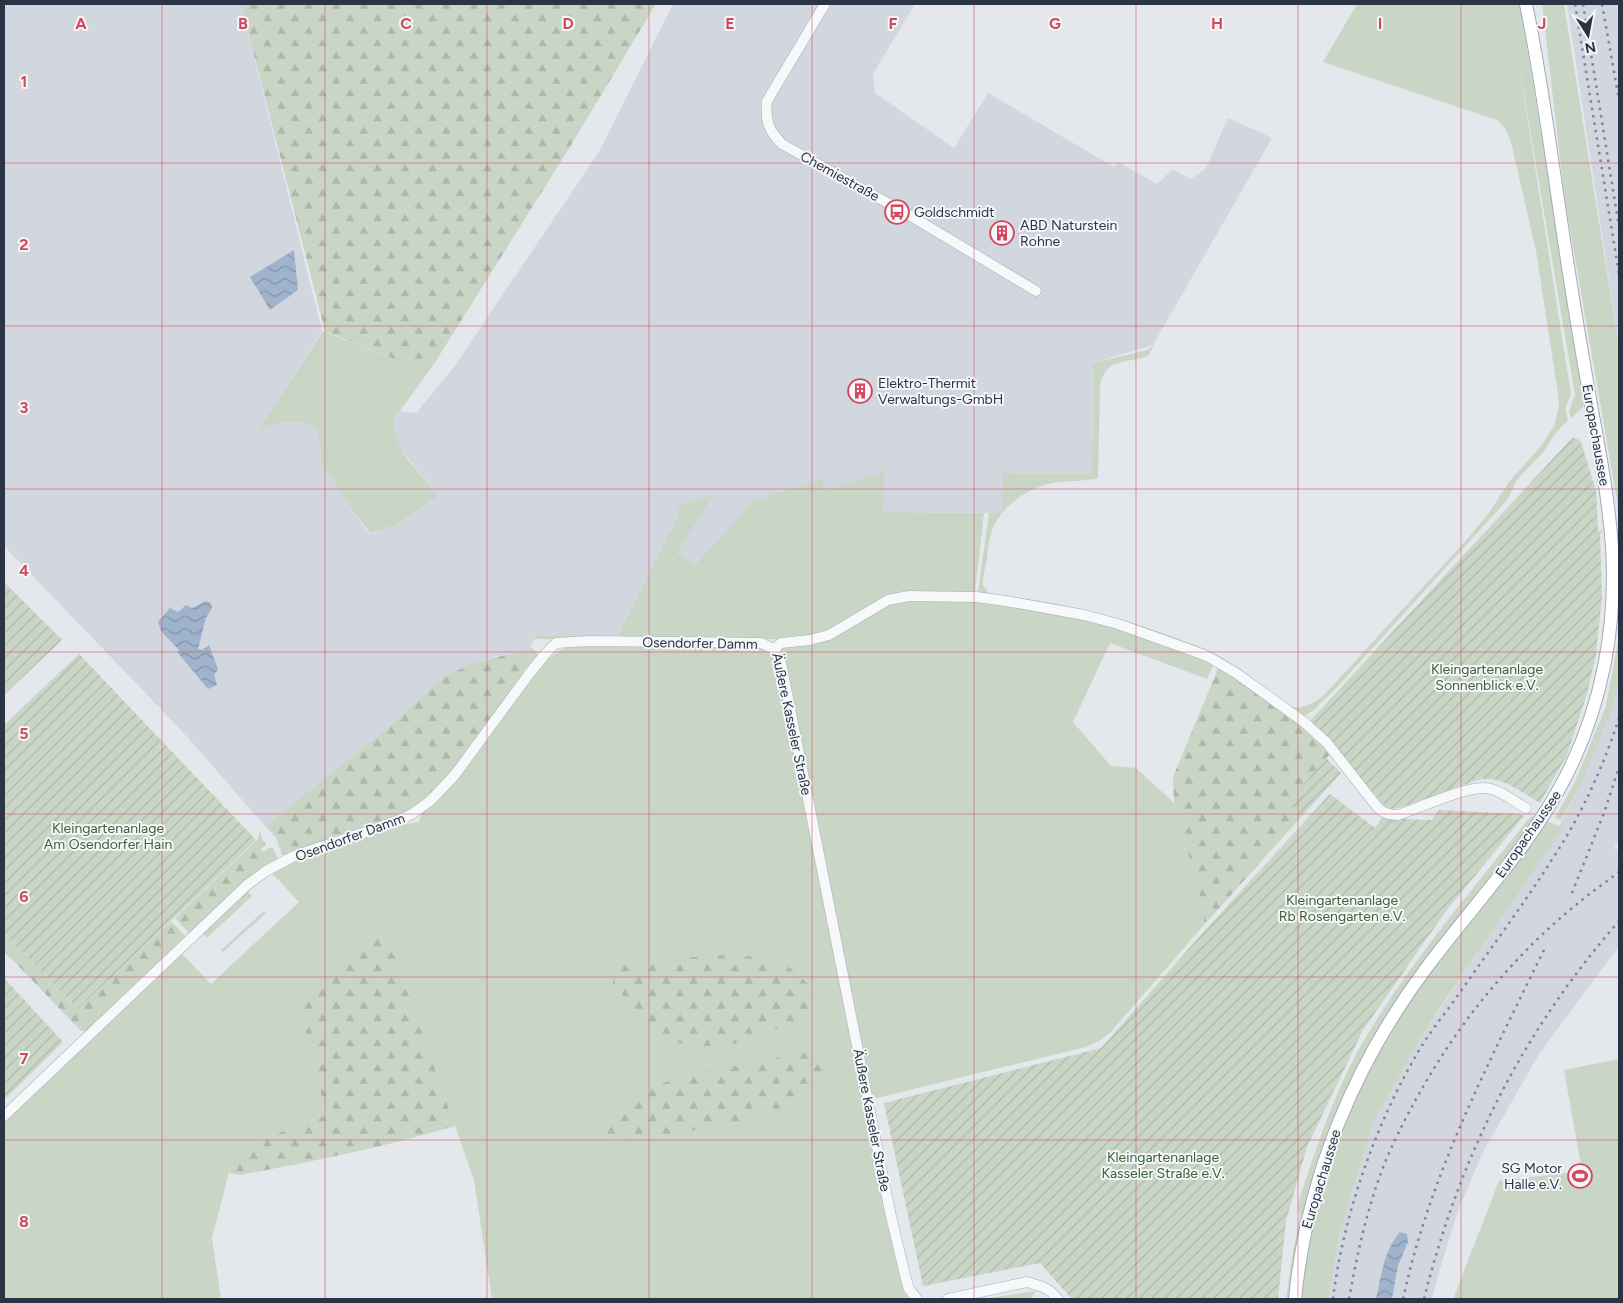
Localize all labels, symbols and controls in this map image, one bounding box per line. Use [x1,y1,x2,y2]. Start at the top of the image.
north arrow [1563,10,1613,60]
text: A [75,14,87,33]
text: B [238,14,248,33]
text: C [400,14,412,33]
text: D [562,14,574,33]
text: E [725,14,735,33]
text: F [889,14,898,33]
text: G [1049,14,1061,33]
text: H [1211,14,1223,33]
text: I [1378,14,1382,33]
text: J [1538,14,1546,33]
text: N [1583,38,1597,57]
text: 1 [21,72,27,91]
street label: Chemiestraße [797,148,882,205]
bus stop icon: Goldschmidt [884,199,910,225]
place label: Goldschmidt [914,204,995,221]
place label: ABD Naturstein Rohne [1020,217,1118,250]
building icon: ABD Naturstein Rohne [989,220,1015,246]
text: 2 [19,235,29,254]
place label: Elektro-Thermit Verwaltungs-GmbH [878,375,1003,408]
building icon: Elektro-Thermit Verwaltungs-GmbH [847,378,873,404]
street label: Europachaussee [1578,383,1613,488]
text: 3 [20,398,29,417]
text: 4 [19,561,29,580]
street label: Osendorfer Damm [642,634,758,653]
street label: Äußere Kasseler Straße [768,651,815,797]
park label: Kleingartenanlage Sonnenblick e.V. [1431,661,1543,694]
text: 5 [19,724,29,743]
street label: Europachaussee [1492,787,1565,881]
street label: Osendorfer Damm [293,810,407,865]
park label: Kleingartenanlage Am Osendorfer Hain [44,820,172,853]
text: 6 [19,887,29,906]
park label: Kleingartenanlage Rb Rosengarten e.V. [1279,892,1405,925]
street label: Äußere Kasseler Straße [849,1047,894,1193]
text: 7 [20,1049,29,1068]
street label: Europachaussee [1298,1127,1345,1231]
park label: Kleingartenanlage Kasseler Straße e.V. [1101,1149,1225,1182]
place label: SG Motor Halle e.V. [1501,1160,1562,1193]
sports icon: SG Motor Halle e.V. [1567,1163,1593,1189]
text: 8 [19,1212,29,1231]

